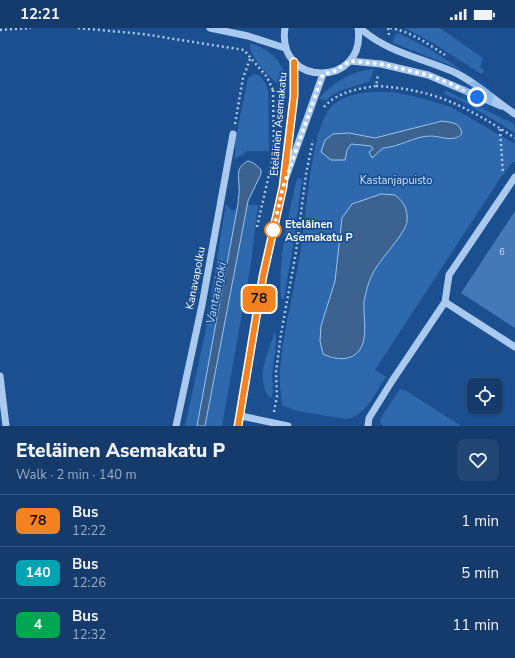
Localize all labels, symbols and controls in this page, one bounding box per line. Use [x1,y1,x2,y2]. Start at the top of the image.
text: 12:21 [20,4,60,24]
street label: Eteläinen Asemakatu [266,71,291,177]
your location [467,87,487,107]
park label: Kastanjapuisto [360,173,432,188]
place label: Eteläinen Asemakatu P [285,217,353,245]
marker: Eteläinen Asemakatu P [264,221,282,239]
street label: Kanavapolku [182,245,209,311]
house number: 6 [499,246,505,258]
water label: Vantaanjoki [202,260,230,325]
line badge: 78 [241,286,277,312]
text: 78 [251,289,267,308]
map controls [467,378,503,414]
button: locate [467,378,503,414]
text: Eteläinen Asemakatu P [16,438,225,464]
button: heart [457,439,499,481]
text: Walk · 2 min · 140 m [16,466,137,484]
text: Bus [72,502,98,522]
text: 78 [30,511,46,530]
text: 1 min [461,511,499,531]
text: 12:22 [72,522,106,540]
text: Bus [72,554,98,574]
text: 140 [25,563,51,582]
text: 5 min [461,563,499,583]
text: 12:26 [72,574,106,592]
text: Bus [72,606,98,626]
text: 4 [34,615,42,634]
text: 11 min [452,615,499,635]
text: 12:32 [72,626,106,644]

